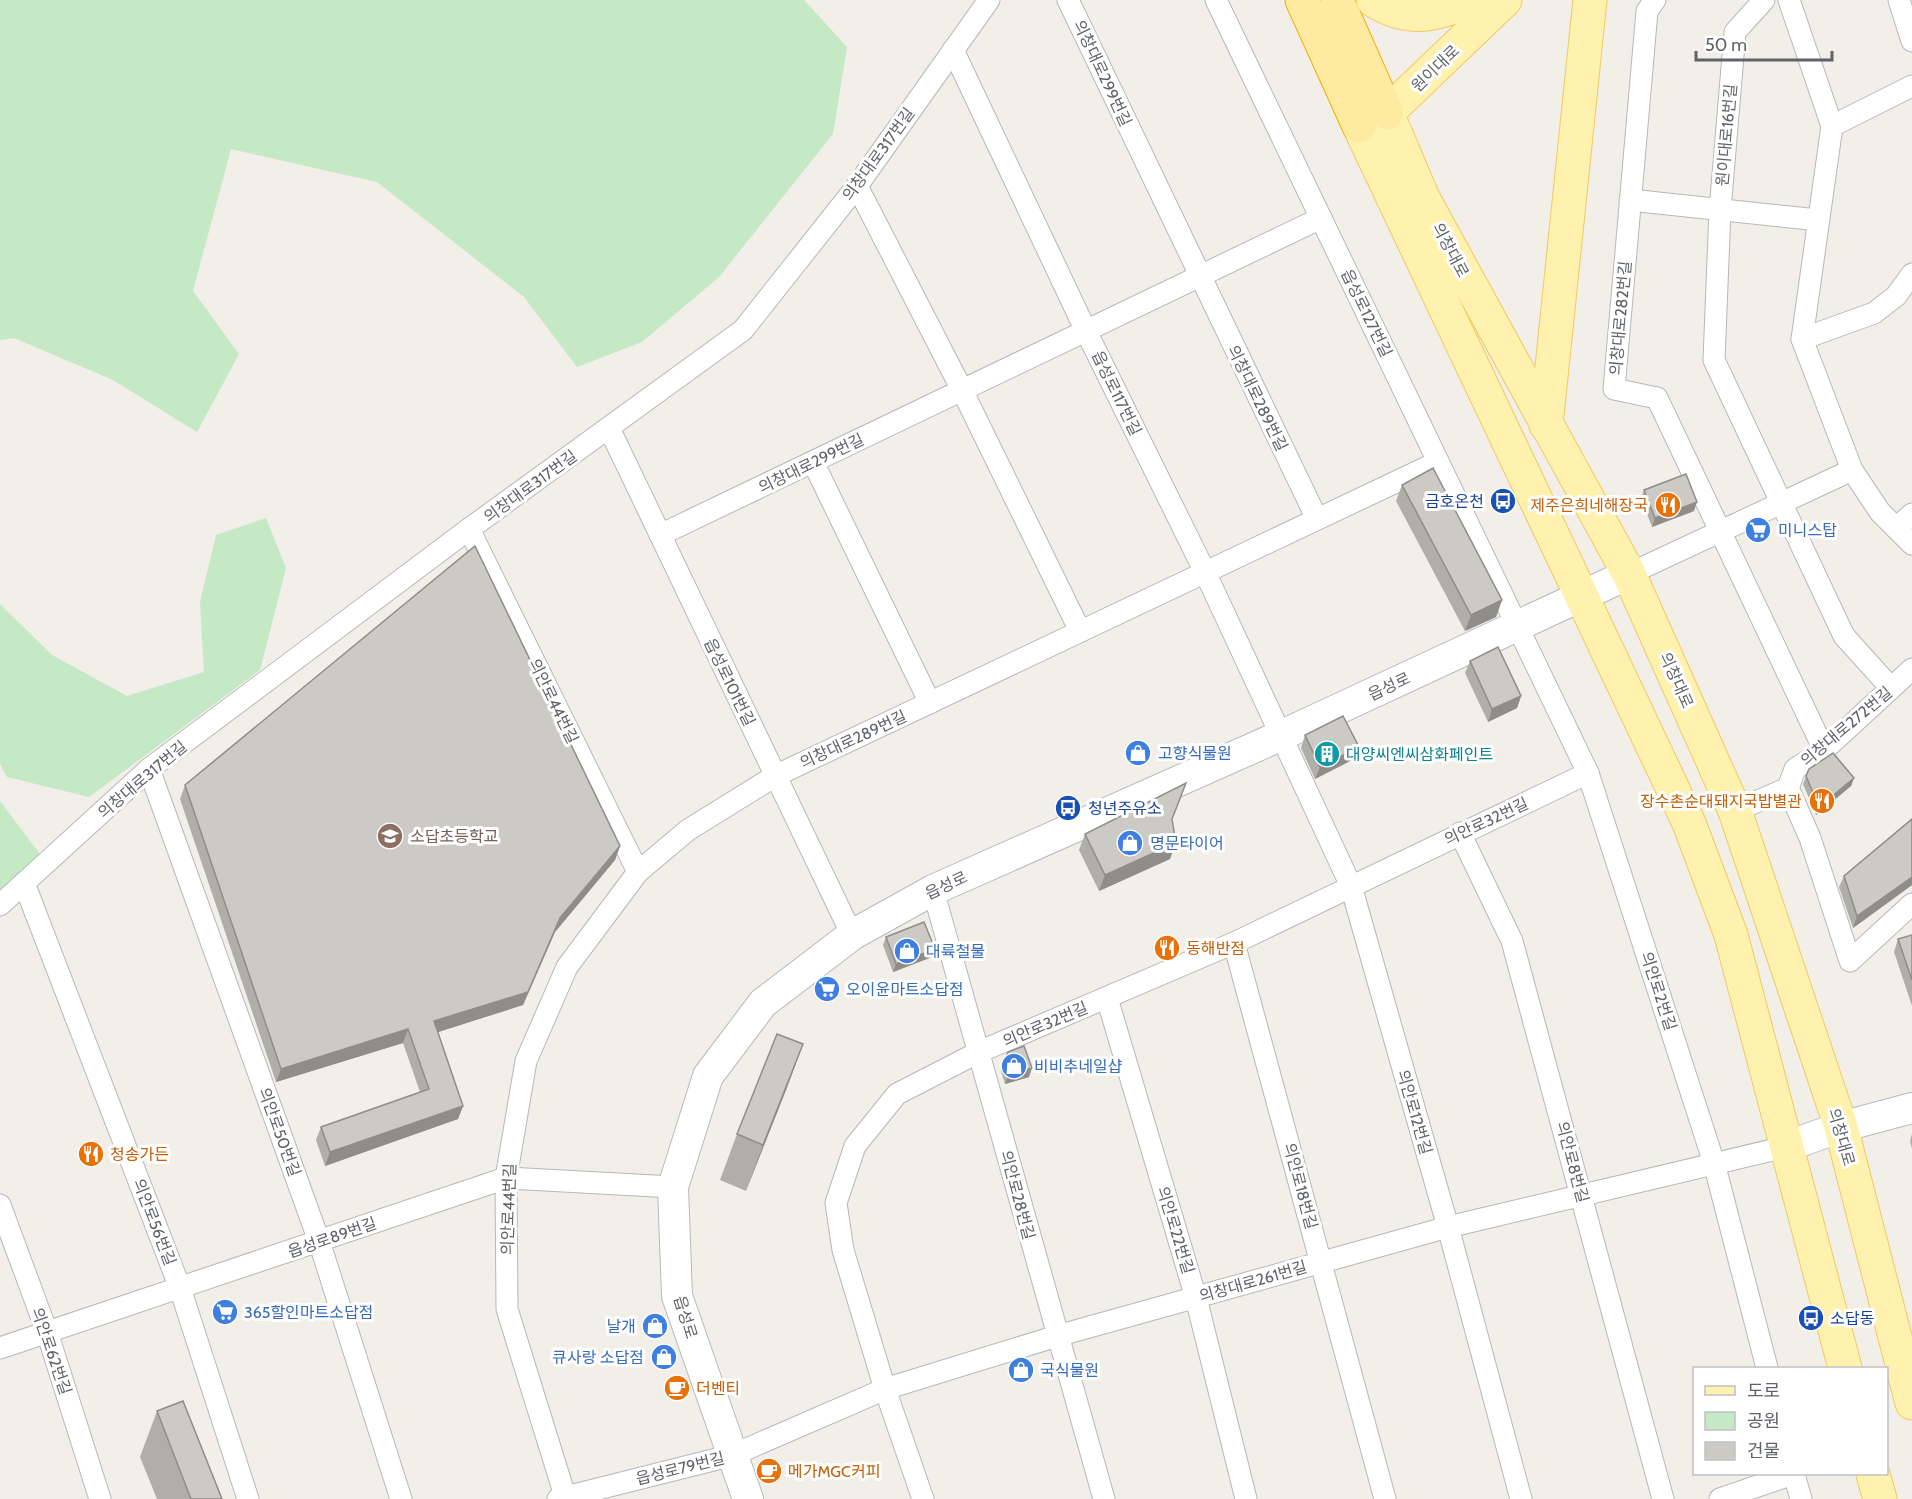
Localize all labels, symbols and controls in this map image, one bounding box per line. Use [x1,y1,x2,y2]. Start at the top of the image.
street label: 의창대로299번길 [1070,17,1135,129]
scale bar [1696,24,1832,62]
text: 50 m [1705,34,1747,56]
street label: 원이대로 [1408,41,1463,96]
street label: 원이대로16번길 [1713,83,1740,187]
street label: 의창대로317번길 [838,104,918,204]
street label: 의창대로 [1428,220,1473,281]
street label: 의창대로282번길 [1606,260,1635,376]
street label: 읍성로127번길 [1337,266,1396,360]
street label: 의창대로289번길 [1224,342,1291,454]
street label: 읍성로117번길 [1088,348,1145,439]
street label: 의창대로299번길 [755,430,867,497]
street label: 의창대로317번길 [480,446,580,526]
bus stop icon: 금호온천 [1488,486,1518,516]
restaurant icon: 제주은희네해장국 [1653,490,1683,520]
place label: 금호온천 [1425,492,1484,511]
place label: 제주은희네해장국 [1530,496,1648,515]
supermarket icon: 미니스탑 [1743,515,1773,545]
place label: 미니스탑 [1778,521,1837,540]
street label: 읍성로101번길 [700,635,759,729]
street label: 의창대로 [1656,649,1697,711]
street label: 의안로44번길 [525,656,582,747]
street label: 읍성로 [1365,668,1413,704]
street label: 의창대로272번길 [1797,683,1896,770]
street label: 의창대로289번길 [797,706,910,772]
street label: 의창대로317번길 [94,737,191,822]
shop icon: 고향식물원 [1123,738,1153,768]
building icon: 대양씨엔씨삼화페인트 [1312,739,1342,769]
place label: 고향식물원 [1158,744,1232,763]
place label: 대양씨엔씨삼화페인트 [1346,745,1493,764]
restaurant icon: 장수촌순대돼지국밥별관 [1807,786,1837,816]
place label: 장수촌순대돼지국밥별관 [1640,792,1802,811]
bus stop icon: 청년주유소 [1053,793,1083,823]
street label: 의안로32번길 [1441,794,1531,849]
place label: 청년주유소 [1088,799,1162,818]
school or university icon: 소답초등학교 [375,821,405,851]
place label: 소답초등학교 [410,827,498,846]
shop icon: 명문타이어 [1115,828,1145,858]
place label: 명문타이어 [1150,834,1224,853]
street label: 읍성로 [922,867,970,903]
restaurant icon: 동해반점 [1152,933,1182,963]
shop icon: 대륙철물 [892,936,922,966]
place label: 동해반점 [1186,939,1245,958]
place label: 대륙철물 [926,942,985,961]
street label: 의안로2번길 [1637,949,1680,1033]
supermarket icon: 오이윤마트소답점 [812,974,842,1004]
place label: 오이윤마트소답점 [846,980,964,999]
street label: 의안로32번길 [1000,998,1091,1051]
shop icon: 비비추네일샵 [999,1051,1029,1081]
place label: 비비추네일샵 [1034,1057,1123,1076]
street label: 의안로12번길 [1393,1068,1436,1157]
street label: 의안로50번길 [255,1085,304,1179]
street label: 의창대로 [1824,1106,1859,1168]
street label: 의안로8번길 [1553,1119,1592,1205]
restaurant icon: 청송가든 [76,1139,106,1169]
street label: 의안로18번길 [1280,1141,1321,1231]
place label: 청송가든 [110,1145,169,1164]
street label: 의안로28번길 [996,1148,1039,1242]
street label: 의안로44번길 [497,1163,520,1255]
street label: 의안로56번길 [129,1176,180,1268]
street label: 의안로22번길 [1153,1184,1198,1276]
street label: 읍성로89번길 [285,1213,379,1261]
street label: 의창대로261번길 [1197,1257,1309,1306]
street label: 읍성로 [670,1293,701,1341]
supermarket icon: 365할인마트소답점 [210,1297,240,1327]
place label: 365할인마트소답점 [244,1303,373,1322]
bus stop icon: 소답동 [1796,1303,1826,1333]
street label: 의안로62번길 [28,1305,75,1397]
place label: 소답동 [1830,1309,1874,1328]
shop icon: 날개 [640,1311,670,1341]
place label: 날개 [607,1317,636,1336]
shop icon: 큐사랑 소답점 [649,1342,679,1372]
place label: 큐사랑 소답점 [552,1348,644,1367]
shop icon: 국식물원 [1006,1355,1036,1385]
place label: 국식물원 [1040,1361,1099,1380]
legend [1693,1367,1888,1475]
cafe icon: 더벤티 [662,1373,692,1403]
place label: 더벤티 [696,1379,740,1398]
text: 도로 [1747,1380,1780,1402]
text: 공원 [1747,1410,1780,1432]
text: 건물 [1747,1440,1780,1462]
street label: 읍성로79번길 [634,1448,726,1489]
cafe icon: 메가MGC커피 [754,1456,784,1486]
place label: 메가MGC커피 [788,1462,880,1481]

